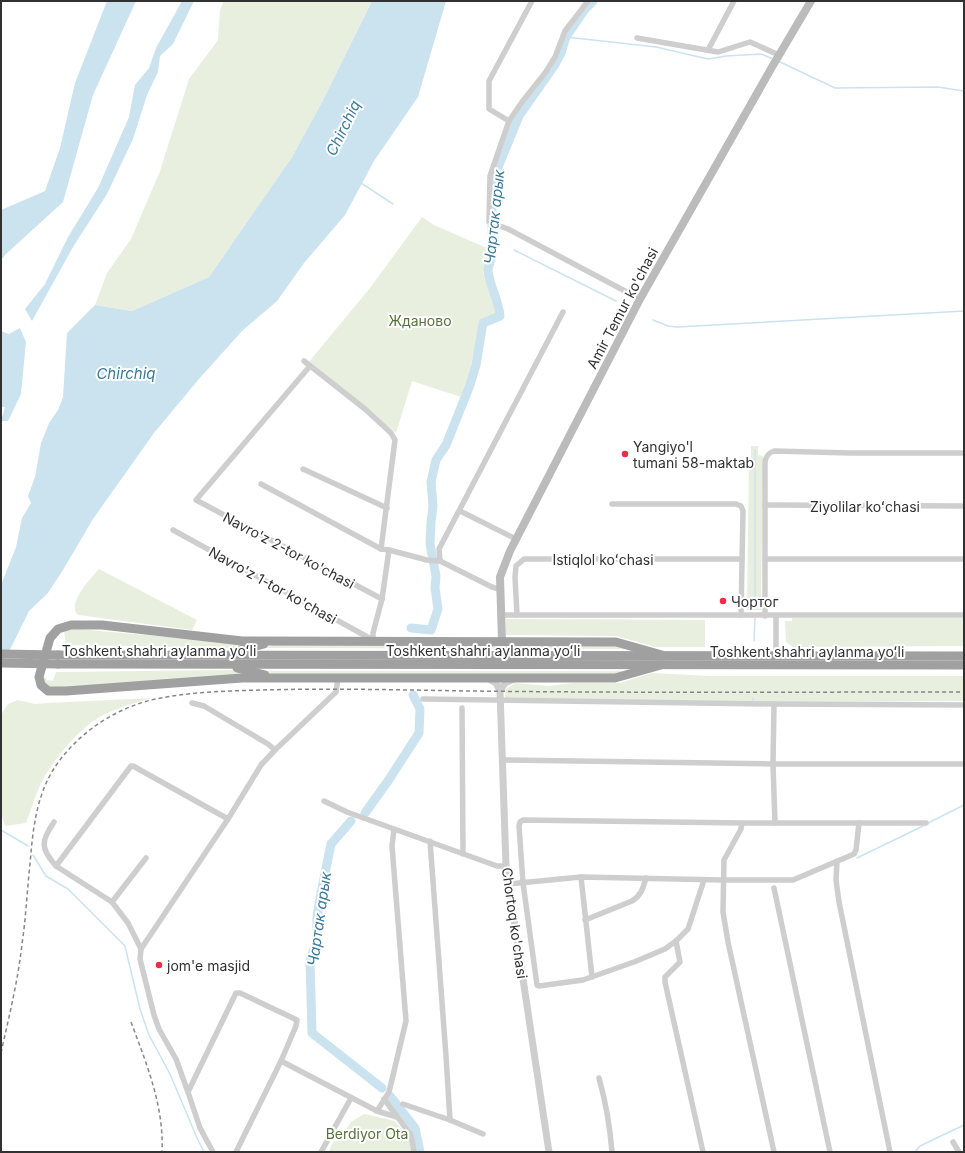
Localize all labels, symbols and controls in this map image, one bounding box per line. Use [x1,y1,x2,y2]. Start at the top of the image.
water label: Chirchiq [321,97,365,159]
water label: Чартак арык [480,168,509,265]
street label: Amir Temur ko'chasi [583,244,661,372]
park label: Жданово [388,312,452,329]
water label: Chirchiq [96,364,156,383]
place label: Yangiyo'l tumani 58-maktab [633,438,754,471]
marker: Yangiyo'l tumani 58-maktab [620,449,630,459]
street label: Ziyolilar koʻchasi [810,498,920,515]
street label: Navro'z 2-tor ko'chasi [220,508,358,592]
street label: Navro'z 1-tor ko'chasi [206,543,340,627]
street label: Istiqlol koʻchasi [552,551,654,568]
place label: Чортог [731,593,779,610]
marker: Чортог [718,596,728,606]
street label: Toshkent shahri aylanma yoʻli [62,642,256,659]
street label: Toshkent shahri aylanma yoʻli [386,642,580,659]
street label: Toshkent shahri aylanma yoʻli [710,643,904,660]
street label: Chortoq ko'chasi [499,866,531,980]
water label: Чартак арык [303,870,335,967]
place label: jom'e masjid [166,957,250,974]
marker: jom'e masjid [154,960,164,970]
park label: Berdiyor Ota [326,1125,408,1142]

